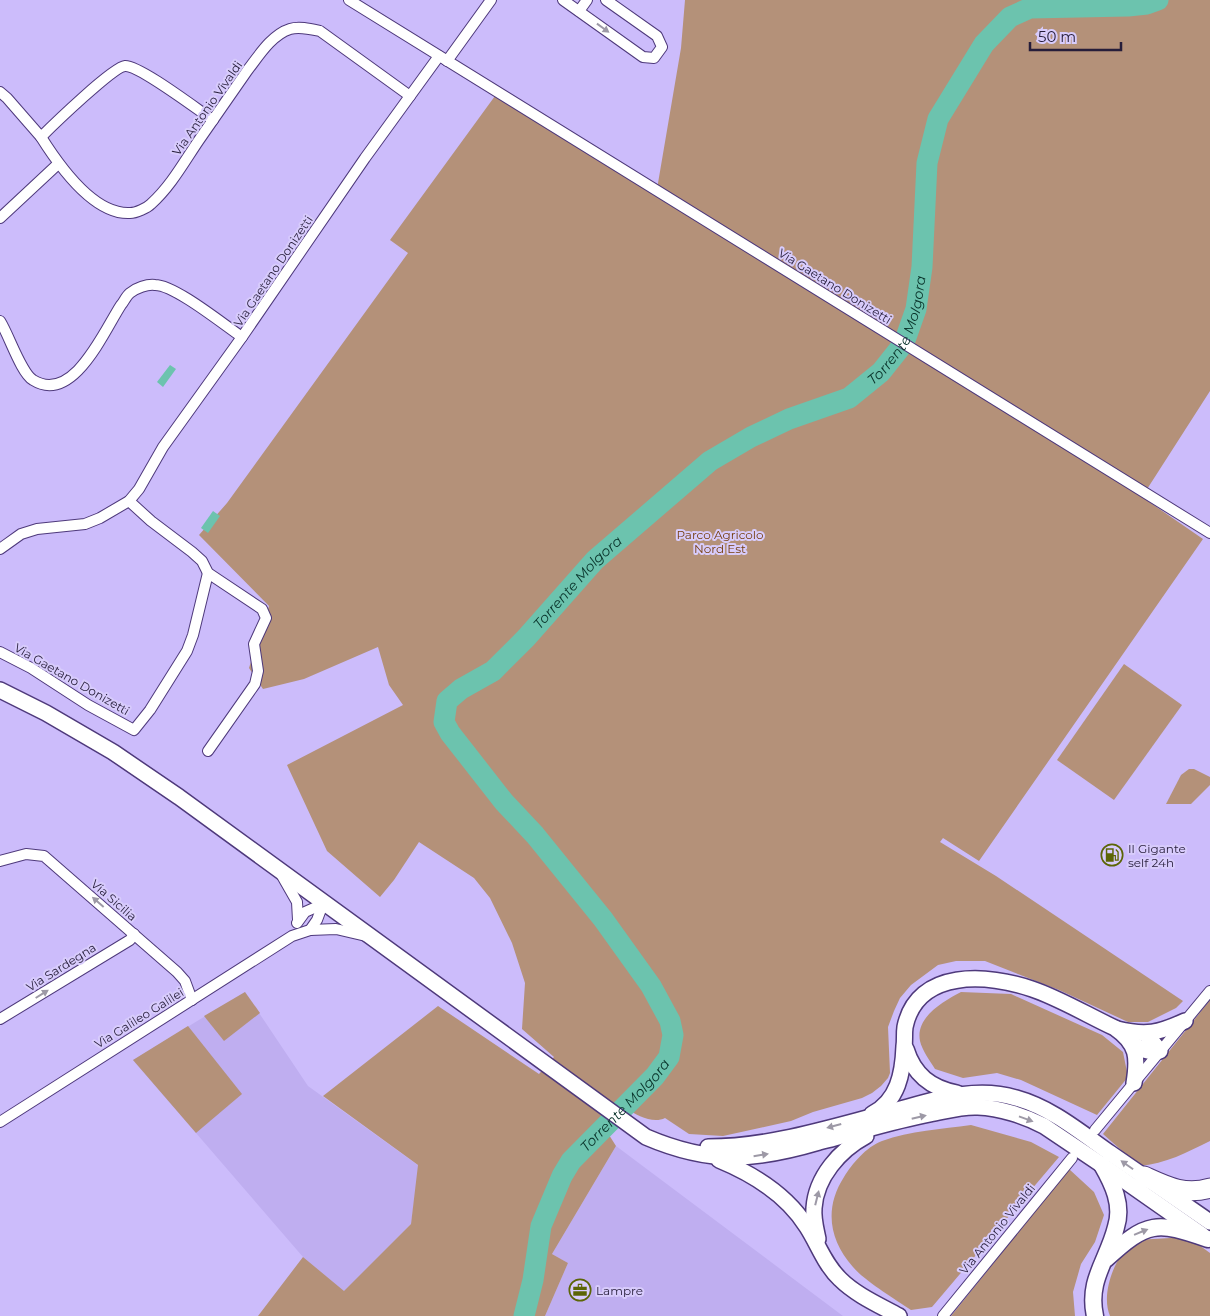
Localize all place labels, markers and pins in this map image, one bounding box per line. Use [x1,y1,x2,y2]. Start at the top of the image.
place label: Il Gigante self 24h [1128,841,1186,870]
fuel station icon: Il Gigante self 24h [1100,843,1124,867]
office icon: Lampre [568,1278,592,1302]
place label: Lampre [596,1283,643,1298]

